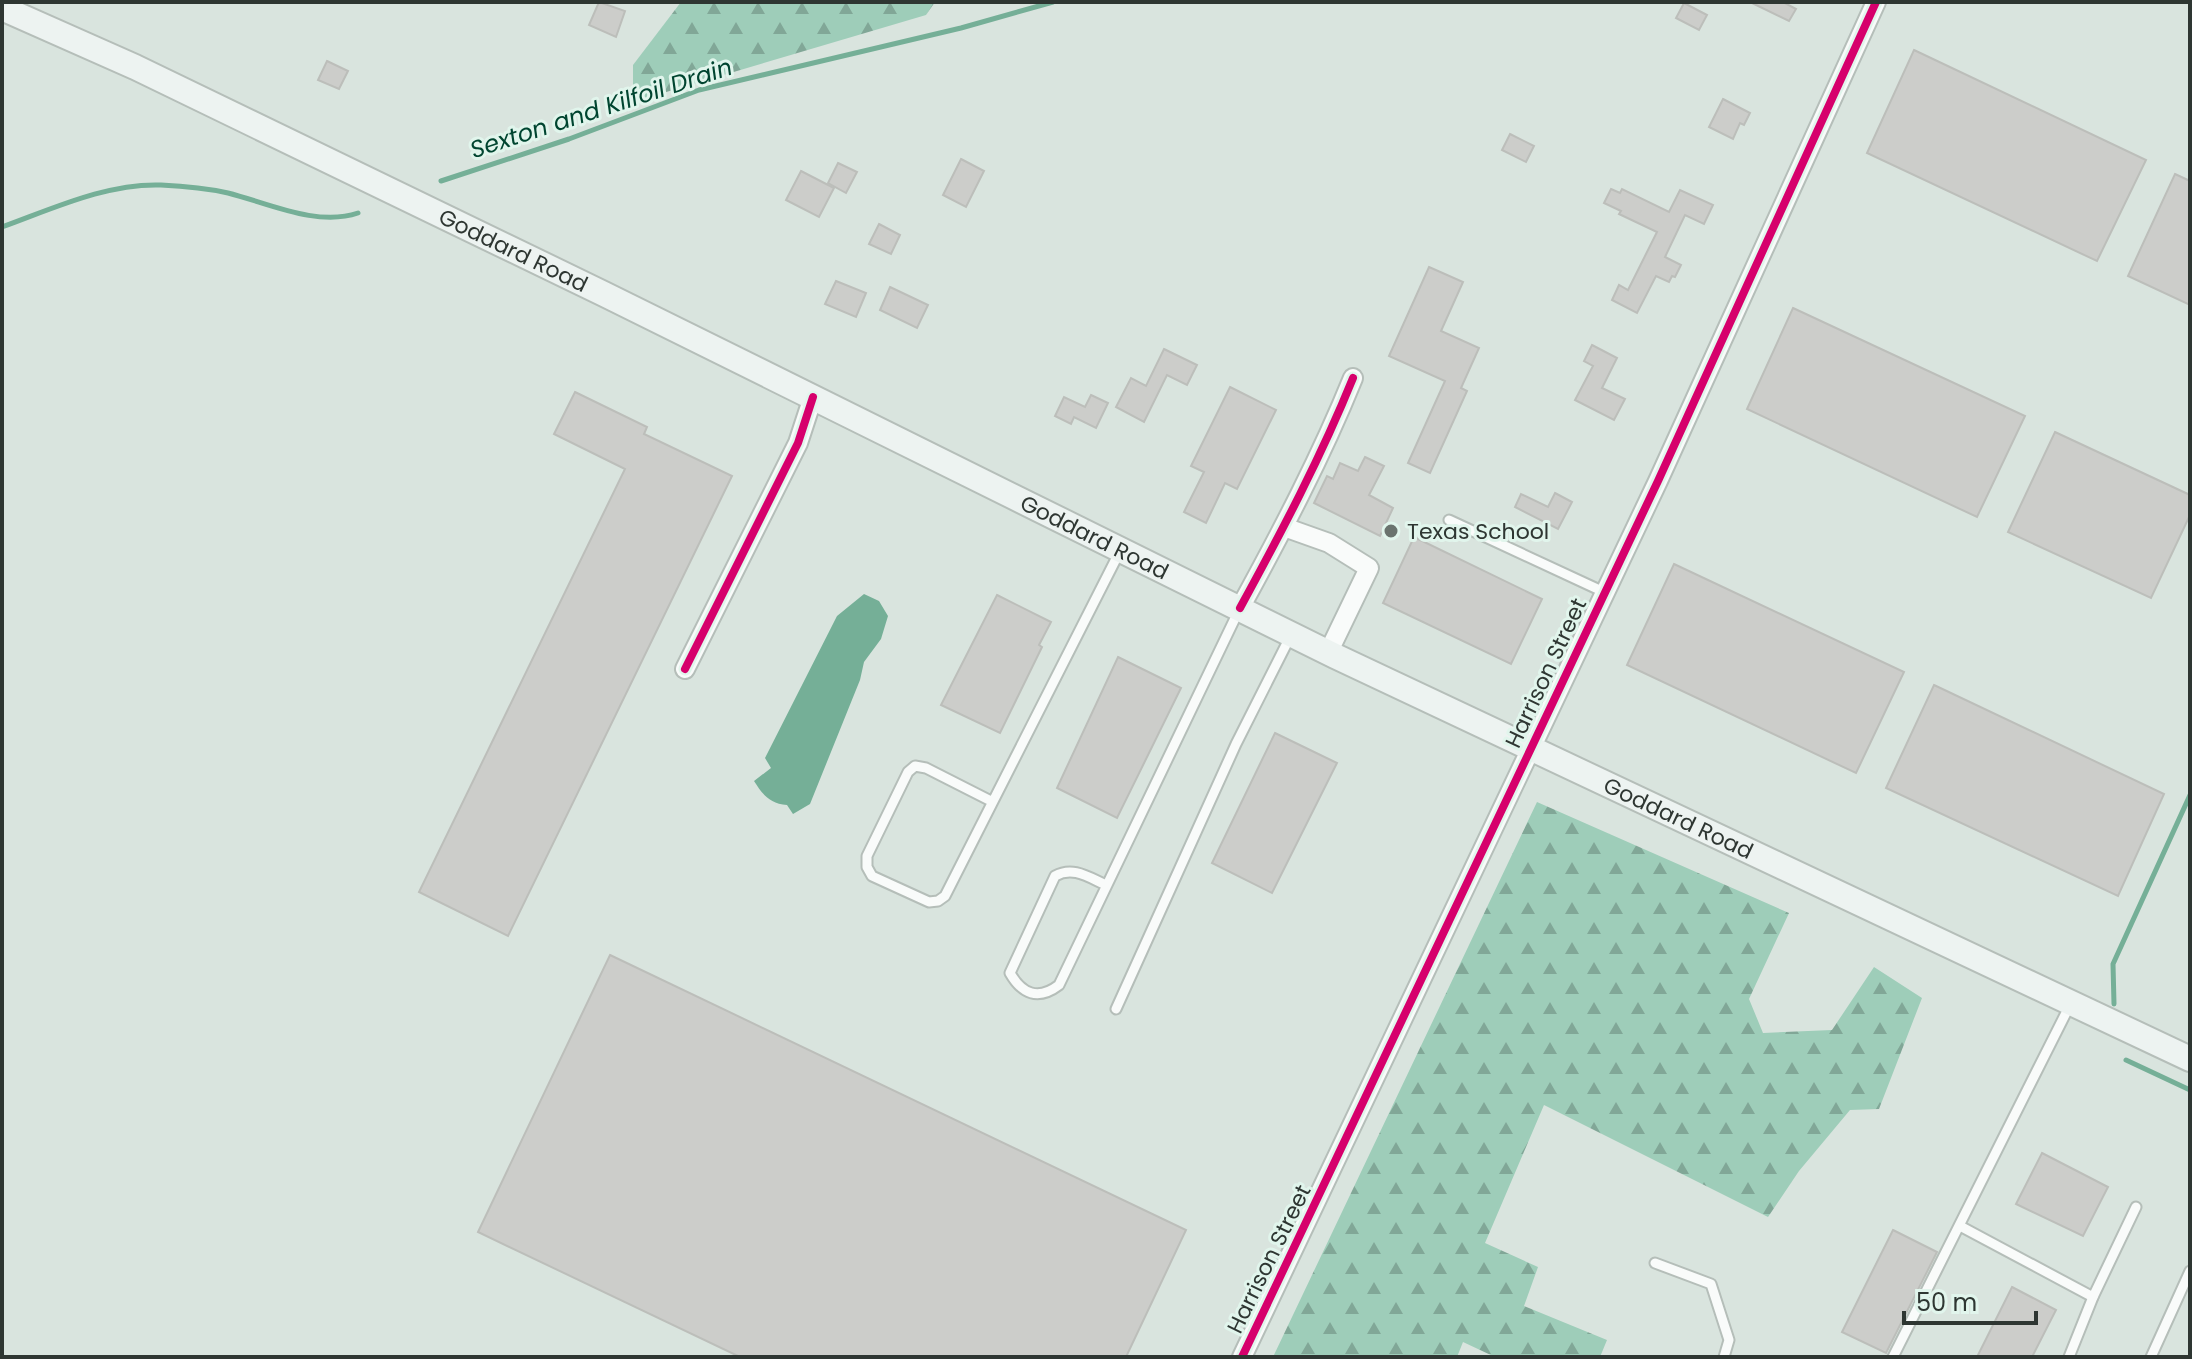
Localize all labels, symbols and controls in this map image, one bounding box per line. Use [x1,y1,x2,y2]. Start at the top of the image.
water label: Sexton and Kilfoil Drain [466,50,736,166]
street label: Goddard Road [434,201,593,299]
street label: Goddard Road [1015,487,1174,587]
place label: Texas School [1407,516,1549,547]
marker: Texas School [1382,522,1400,540]
street label: Harrison Street [1498,593,1594,753]
street label: Goddard Road [1599,769,1758,866]
street label: Harrison Street [1220,1179,1318,1339]
scale bar [1904,1275,2036,1325]
text: 50 m [1916,1286,1977,1319]

